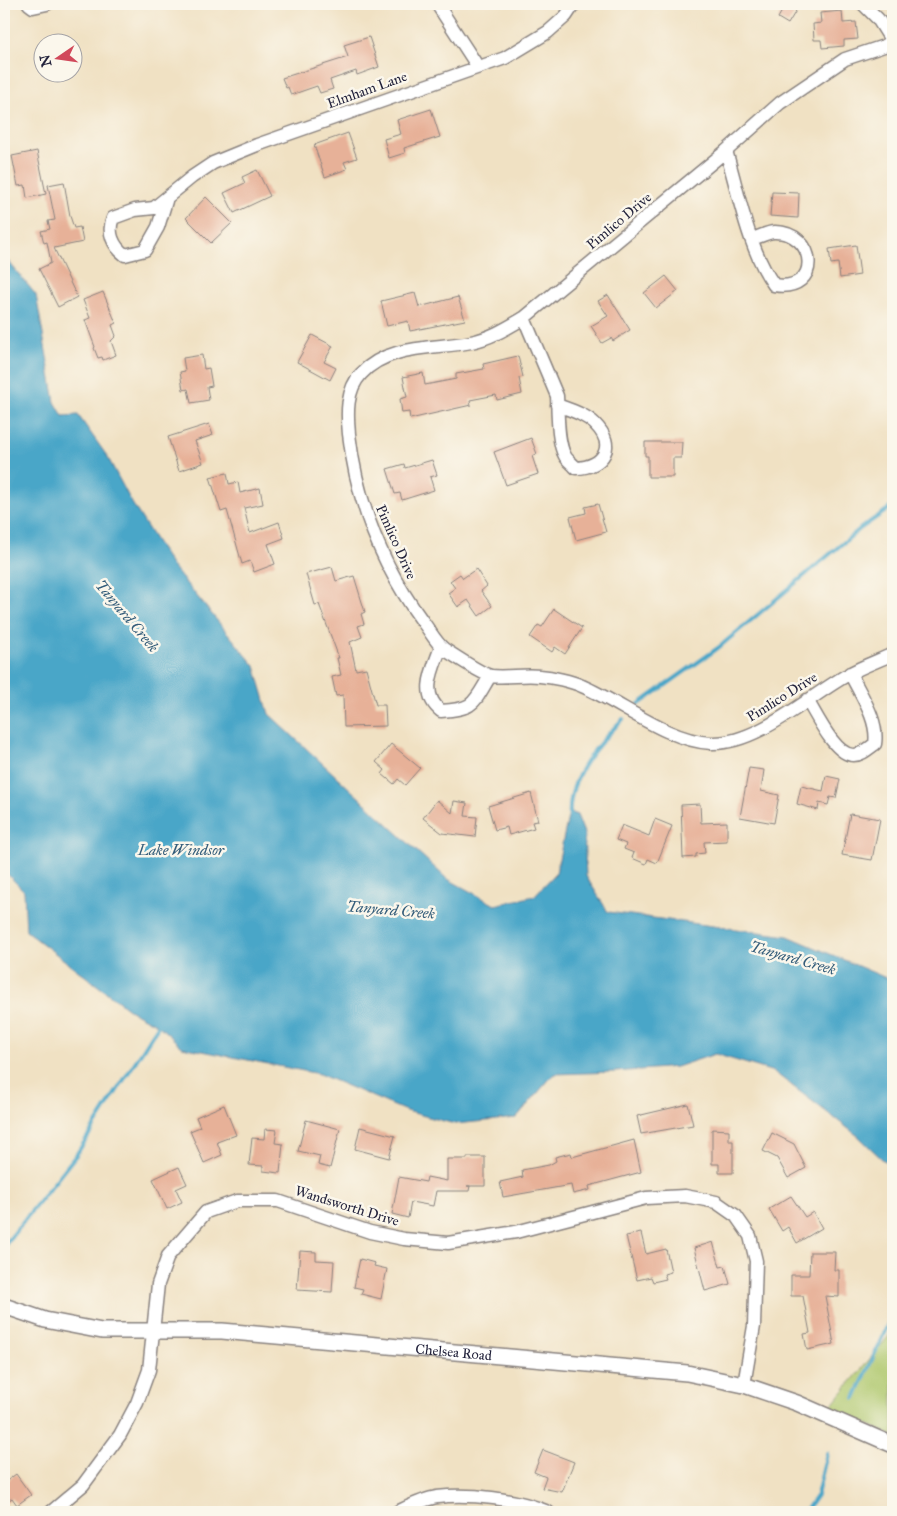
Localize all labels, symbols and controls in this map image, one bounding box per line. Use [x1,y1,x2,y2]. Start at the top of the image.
north arrow [32,32,82,82]
text: N [36,53,55,69]
street label: Elmham Lane [325,68,409,112]
street label: Pimlico Drive [583,189,655,253]
street label: Pimlico Drive [372,502,420,582]
water label: Tanyard Creek [92,576,162,656]
street label: Pimlico Drive [744,669,820,725]
water label: Lake Windsor [137,841,225,859]
water label: Tanyard Creek [346,897,436,923]
water label: Tanyard Creek [748,937,838,979]
street label: Wandsworth Drive [293,1182,401,1230]
street label: Chelsea Road [415,1340,493,1364]

